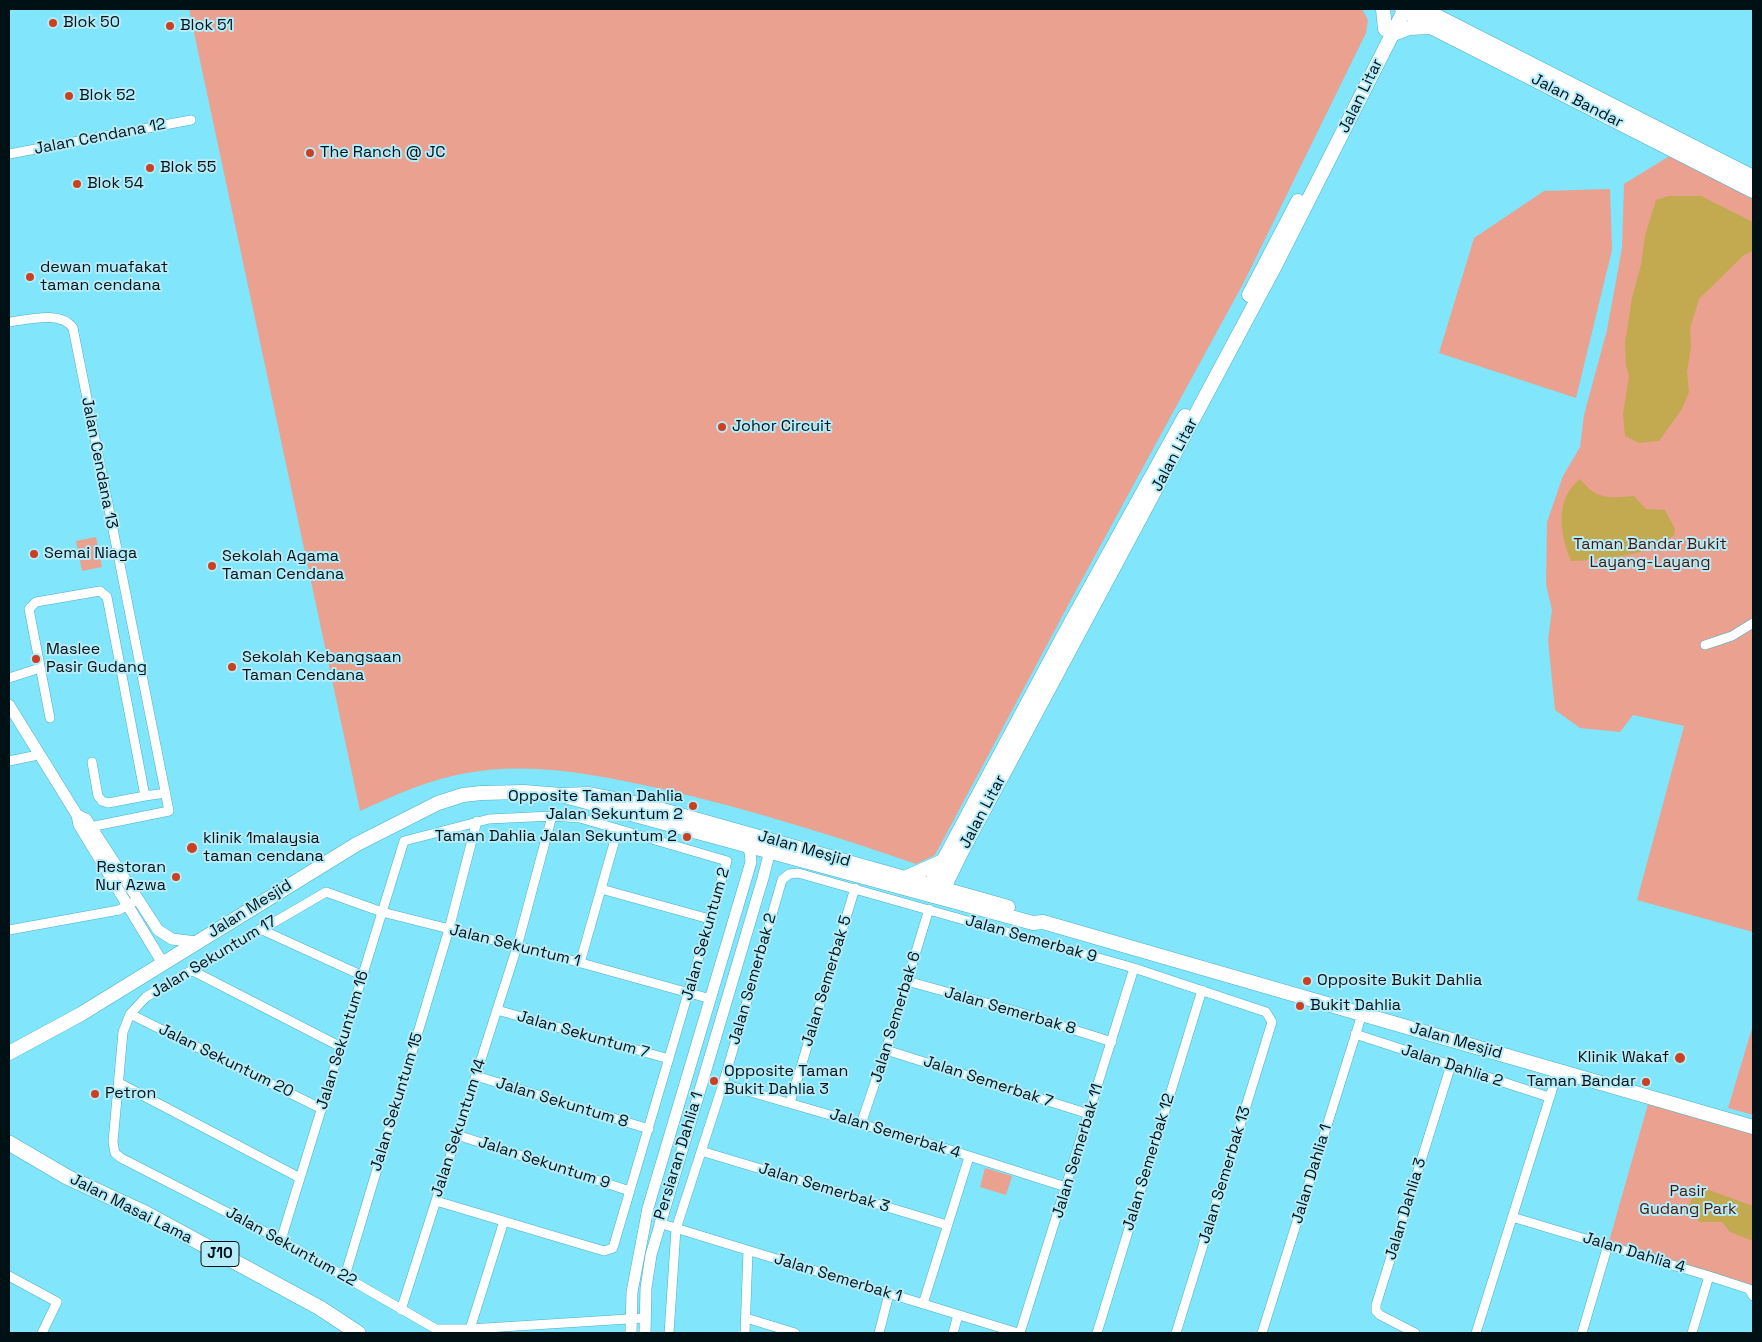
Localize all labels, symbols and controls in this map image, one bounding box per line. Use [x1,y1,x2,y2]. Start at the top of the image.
place label: Blok 50 [63,13,120,33]
place label: Blok 51 [180,16,233,36]
marker: Blok 50 [47,17,59,29]
marker: Blok 51 [164,20,176,32]
street label: Jalan Litar [1335,56,1387,136]
street label: Jalan Bandar [1528,70,1626,132]
place label: Blok 52 [79,86,135,106]
marker: Blok 52 [63,90,75,102]
street label: Jalan Cendana 12 [32,115,168,159]
place label: The Ranch @ JC [320,143,445,163]
marker: The Ranch @ JC [304,147,316,159]
place label: Blok 55 [160,158,216,178]
marker: Blok 55 [144,162,156,174]
place label: Blok 54 [87,174,144,194]
marker: Blok 54 [71,178,83,190]
place label: dewan muafakat taman cendana [40,258,168,296]
marker: dewan muafakat taman cendana [24,271,36,283]
street label: Jalan Cendana 13 [77,395,121,531]
street label: Jalan Litar [1148,415,1202,495]
place label: Johor Circuit [732,417,831,437]
marker: Johor Circuit [716,421,728,433]
park label: Taman Bandar Bukit Layang-Layang [1573,535,1727,573]
place label: Semai Niaga [44,544,137,564]
place label: Sekolah Agama Taman Cendana [222,547,344,585]
marker: Semai Niaga [28,548,40,560]
marker: Sekolah Agama Taman Cendana [206,560,218,572]
place label: Maslee Pasir Gudang [46,640,147,678]
place label: Sekolah Kebangsaan Taman Cendana [242,648,401,686]
marker: Maslee Pasir Gudang [30,653,42,665]
marker: Sekolah Kebangsaan Taman Cendana [226,661,238,673]
street label: Jalan Litar [956,772,1010,852]
place label: Opposite Taman Dahlia Jalan Sekuntum 2 [508,787,683,825]
marker: Opposite Taman Dahlia Jalan Sekuntum 2 [687,800,699,812]
place label: Taman Dahlia Jalan Sekuntum 2 [435,827,677,847]
street label: Jalan Mesjid [756,827,852,871]
place label: klinik 1malaysia taman cendana [203,829,324,867]
marker: Taman Dahlia Jalan Sekuntum 2 [681,831,693,843]
marker: klinik 1malaysia taman cendana [185,841,199,855]
place label: Restoran Nur Azwa [95,858,166,896]
street label: Jalan Sekuntum 2 [678,865,734,1003]
marker: Restoran Nur Azwa [170,871,182,883]
street label: Jalan Mesjid [205,876,295,942]
street label: Jalan Semerbak 2 [725,911,781,1047]
street label: Jalan Semerbak 9 [963,911,1099,967]
street label: Jalan Sekuntum 17 [148,912,280,1002]
street label: Jalan Semerbak 5 [798,913,856,1049]
street label: Jalan Sekuntum 1 [448,920,582,972]
street label: Jalan Semerbak 6 [867,949,925,1085]
street label: Jalan Sekuntum 16 [313,968,373,1112]
place label: Opposite Bukit Dahlia [1317,971,1482,991]
marker: Opposite Bukit Dahlia [1301,975,1313,987]
street label: Jalan Semerbak 8 [942,983,1078,1039]
place label: Bukit Dahlia [1310,996,1401,1016]
marker: Bukit Dahlia [1294,1000,1306,1012]
street label: Jalan Sekuntum 7 [515,1007,651,1063]
street label: Jalan Mesjid [1408,1019,1504,1063]
street label: Jalan Sekuntum 20 [155,1020,297,1102]
street label: Jalan Sekuntum 15 [367,1030,427,1174]
street label: Jalan Dahlia 2 [1399,1041,1505,1091]
place label: Klinik Wakaf [1578,1048,1669,1068]
marker: Klinik Wakaf [1673,1051,1687,1065]
street label: Jalan Semerbak 7 [921,1052,1055,1112]
street label: Jalan Sekuntum 14 [428,1056,490,1200]
place label: Opposite Taman Bukit Dahlia 3 [724,1062,848,1100]
place label: Taman Bandar [1527,1072,1636,1092]
street label: Jalan Sekuntum 8 [493,1074,631,1132]
marker: Opposite Taman Bukit Dahlia 3 [708,1075,720,1087]
marker: Taman Bandar [1640,1076,1652,1088]
street label: Jalan Semerbak 11 [1048,1082,1108,1220]
place label: Petron [105,1084,156,1104]
marker: Petron [89,1088,101,1100]
street label: Persiaran Dahlia 1 [650,1090,708,1222]
street label: Jalan Semerbak 12 [1119,1091,1179,1233]
street label: Jalan Semerbak 13 [1195,1104,1255,1246]
street label: Jalan Semerbak 4 [827,1105,963,1163]
street label: Jalan Dahlia 1 [1288,1122,1336,1226]
street label: Jalan Sekuntum 9 [476,1133,612,1193]
street label: Jalan Dahlia 3 [1381,1156,1431,1262]
street label: Jalan Semerbak 3 [756,1159,892,1217]
street label: Jalan Masai Lama [67,1170,195,1248]
park label: Pasir Gudang Park [1639,1182,1737,1220]
street label: Jalan Sekuntum 22 [222,1203,360,1291]
street label: Jalan Dahlia 4 [1580,1228,1688,1278]
road number: J10 [201,1242,239,1266]
street label: Jalan Semerbak 1 [772,1249,904,1307]

